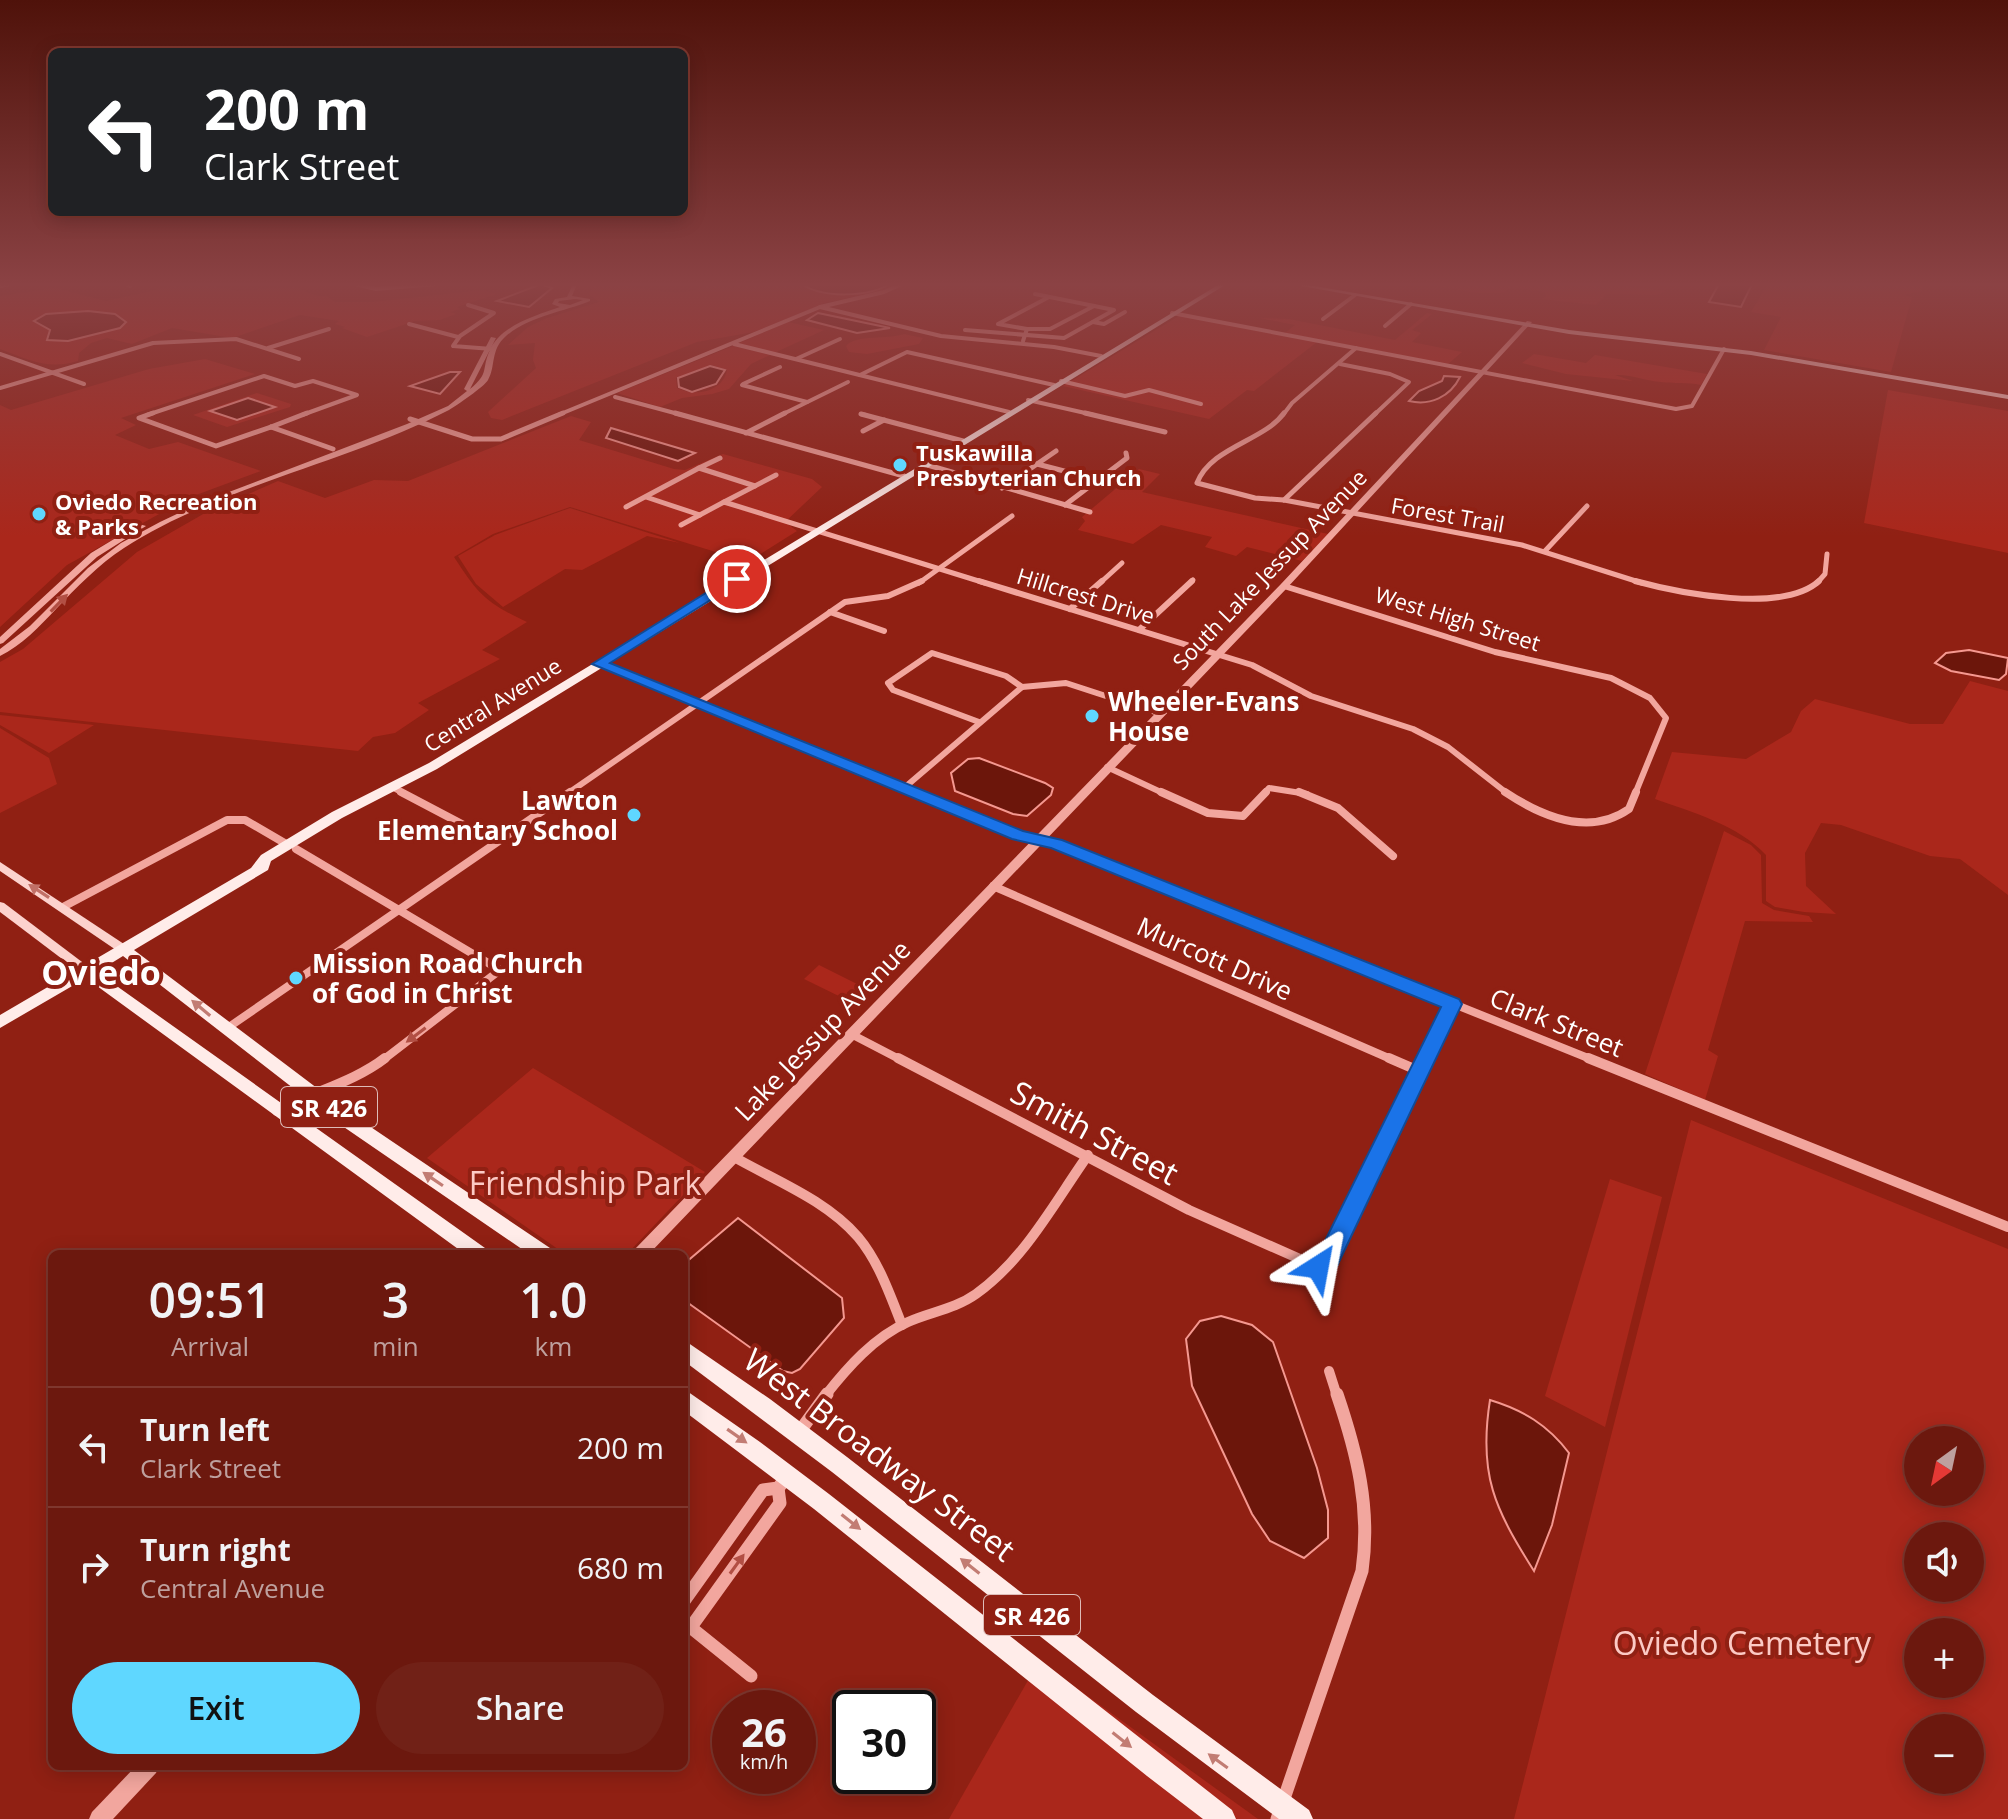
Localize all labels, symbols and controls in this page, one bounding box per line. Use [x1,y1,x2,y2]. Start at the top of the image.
text: 200 m [204,70,370,146]
icon: left [72,80,176,184]
text: Clark Street [204,142,399,191]
place label: Tuskawilla Presbyterian Church [916,437,1142,492]
marker: Tuskawilla Presbyterian Church [891,456,909,474]
street label: South Lake Jessup Avenue [1165,462,1373,676]
place label: Oviedo Recreation & Parks [55,486,257,541]
street label: Forest Trail [1389,489,1507,539]
marker: Oviedo Recreation & Parks [30,505,48,523]
pin [703,545,771,613]
icon: arrive [715,557,759,601]
street label: Hillcrest Drive [1013,560,1159,630]
street label: West High Street [1372,579,1544,657]
one-way arrow [49,594,68,613]
street label: Central Avenue [418,650,566,758]
place label: Wheeler-Evans House [1108,683,1299,749]
marker: Wheeler-Evans House [1083,707,1101,725]
place label: Lawton Elementary School [377,782,618,848]
marker: Lawton Elementary School [625,806,643,824]
one-way arrow [28,884,50,899]
street label: Murcott Drive [1131,908,1299,1008]
street label: Lake Jessup Avenue [726,932,918,1128]
place label: Mission Road Church of God in Christ [312,945,583,1011]
district label: Oviedo [41,949,161,995]
marker: Mission Road Church of God in Christ [287,969,305,987]
street label: Clark Street [1485,979,1629,1065]
one-way arrow [190,1000,211,1017]
one-way arrow [406,1026,426,1042]
street label: Smith Street [1004,1070,1186,1194]
road number: SR 426 [281,1087,377,1127]
park label: Friendship Park [469,1161,701,1204]
one-way arrow [422,1171,443,1186]
position arrow [1276,1225,1360,1309]
text: 09:51 [149,1267,272,1332]
text: 3 [382,1267,409,1332]
text: 1.0 [519,1267,587,1332]
text: Arrival [171,1328,249,1364]
text: min [372,1328,419,1364]
text: km [534,1328,572,1364]
street label: West Broadway Street [736,1338,1024,1570]
text: Turn left [140,1409,270,1450]
icon: left [72,1425,116,1469]
north arrow [1904,1426,1984,1506]
map controls [1904,1426,1984,1794]
text: 200 m [577,1427,664,1468]
one-way arrow [726,1428,748,1444]
text: Clark Street [140,1450,281,1486]
one-way arrow [841,1513,861,1530]
button: sound [1904,1522,1984,1602]
text: Turn right [140,1529,291,1570]
icon: right [72,1545,116,1589]
text: 680 m [577,1547,664,1588]
one-way arrow [728,1554,744,1574]
one-way arrow [960,1558,980,1574]
text: Central Avenue [140,1570,325,1606]
road number: SR 426 [984,1595,1080,1635]
button: + [1904,1618,1984,1698]
park label: Oviedo Cemetery [1613,1621,1872,1664]
button: Exit [72,1662,360,1754]
button: Share [376,1662,664,1754]
speed limit sign: 30 [832,1690,936,1794]
text: 26 [741,1704,787,1759]
button: − [1904,1714,1984,1794]
one-way arrow [1112,1732,1132,1748]
text: km/h [740,1748,788,1775]
one-way arrow [1208,1754,1229,1769]

